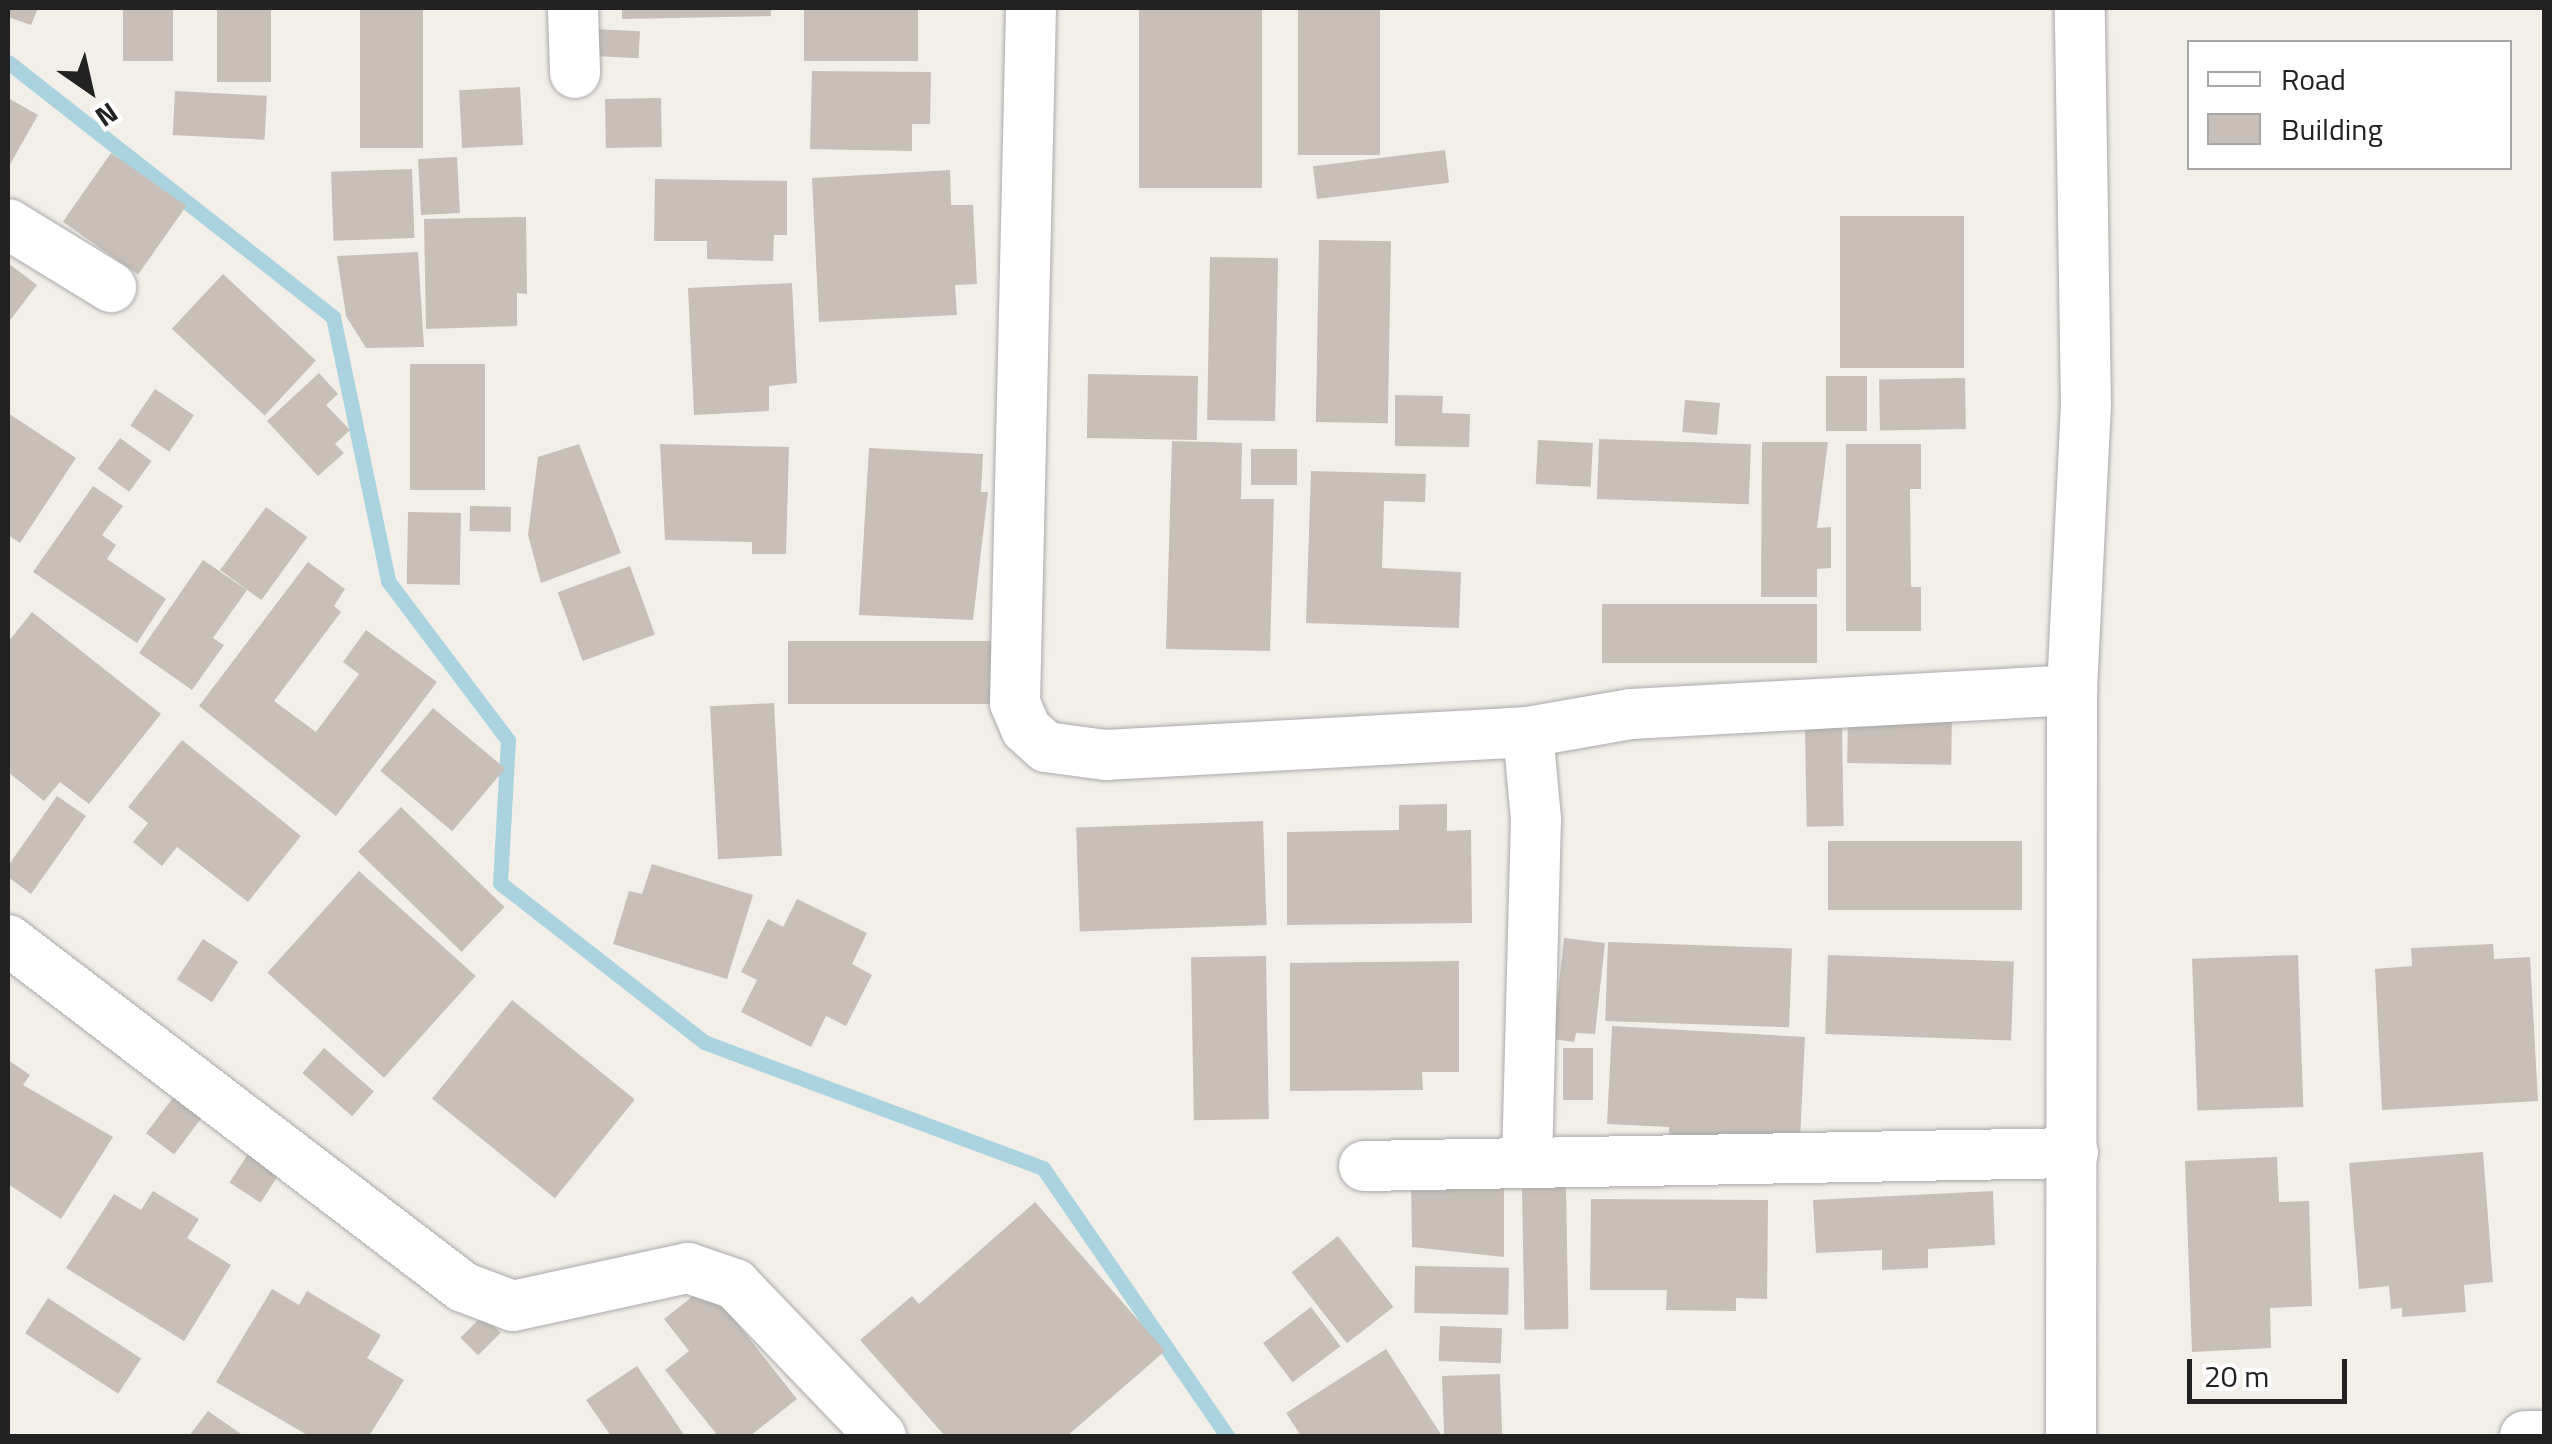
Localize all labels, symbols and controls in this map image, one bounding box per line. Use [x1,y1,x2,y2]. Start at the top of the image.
north arrow [40,40,140,140]
legend [2187,40,2512,170]
text: Road [2281,56,2346,102]
text: N [87,92,127,139]
text: Building [2281,106,2383,152]
scale bar [2192,1339,2352,1401]
text: 20 m [2204,1353,2269,1399]

